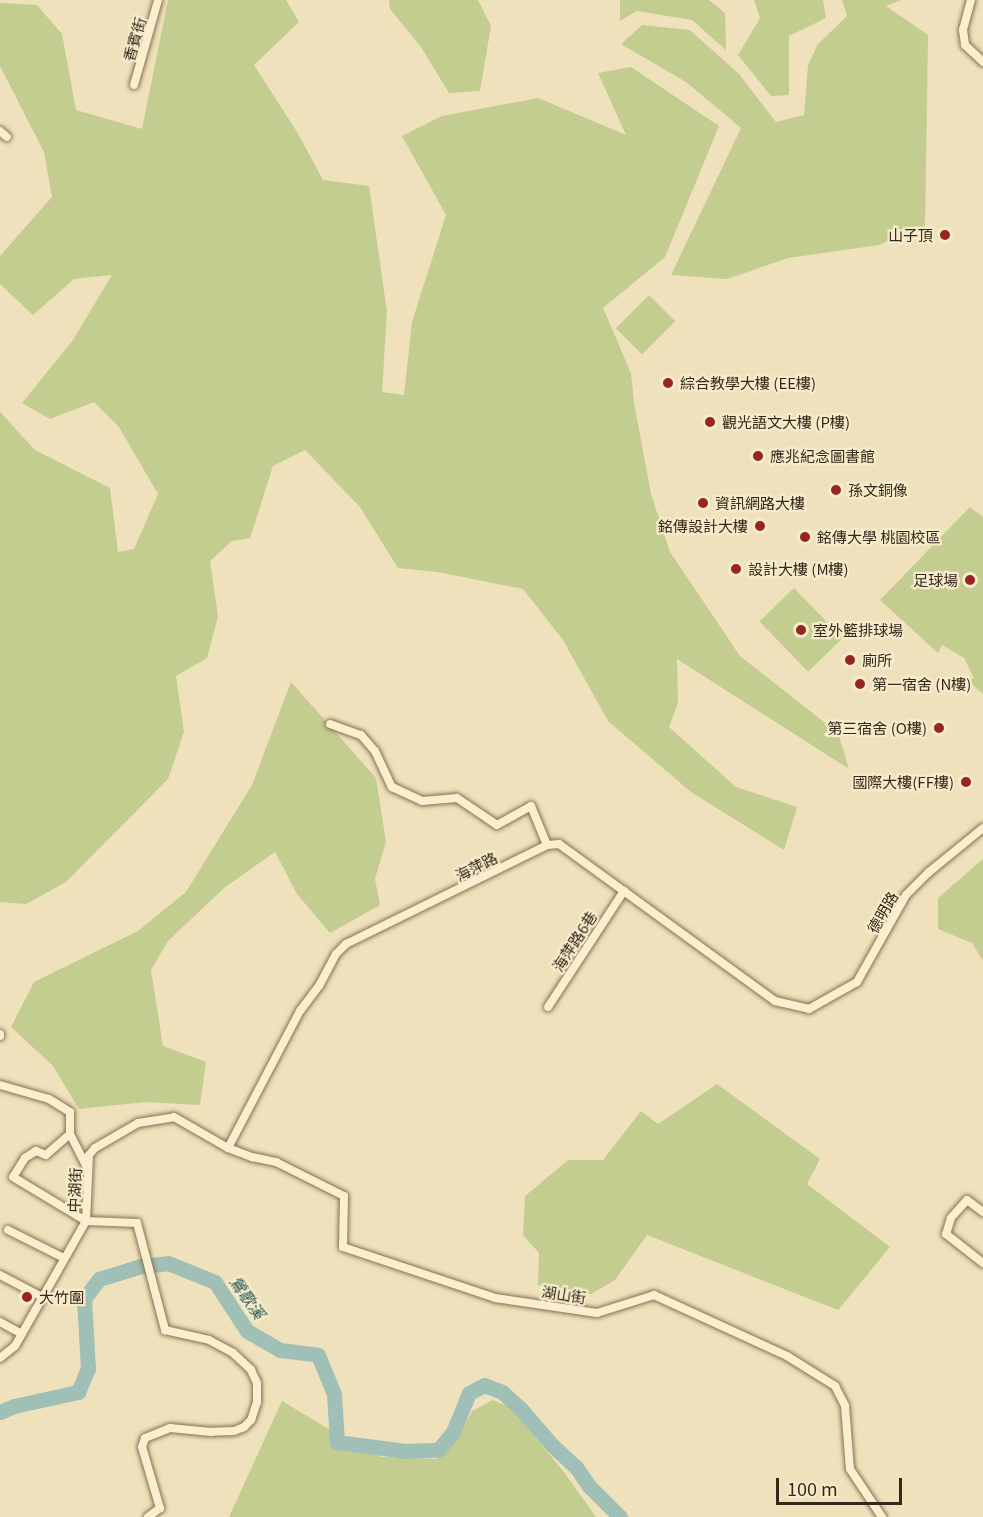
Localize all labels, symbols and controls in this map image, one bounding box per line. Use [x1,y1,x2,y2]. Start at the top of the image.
street label: 香賓街 [119,15,149,63]
place label: 山子頂 [888,226,933,244]
marker: 山子頂 [938,228,952,242]
place label: 綜合教學大樓 (EE樓) [680,374,816,392]
marker: 綜合教學大樓 (EE樓) [661,376,675,390]
place label: 觀光語文大樓 (P樓) [722,413,850,431]
marker: 觀光語文大樓 (P樓) [703,415,717,429]
place label: 應兆紀念圖書館 [770,447,875,465]
marker: 應兆紀念圖書館 [751,449,765,463]
place label: 孫文銅像 [848,481,908,499]
marker: 孫文銅像 [829,483,843,497]
place label: 資訊網路大樓 [715,494,805,512]
marker: 資訊網路大樓 [696,496,710,510]
place label: 銘傳設計大樓 [658,517,748,535]
marker: 銘傳設計大樓 [753,519,767,533]
place label: 銘傳大學 桃園校區 [817,528,940,546]
marker: 銘傳大學 桃園校區 [798,530,812,544]
place label: 設計大樓 (M樓) [748,560,849,578]
marker: 設計大樓 (M樓) [729,562,743,576]
place label: 足球場 [913,571,958,589]
marker: 足球場 [963,573,977,587]
place label: 室外籃排球場 [813,621,903,639]
marker: 室外籃排球場 [794,623,808,637]
place label: 廁所 [862,651,892,669]
marker: 廁所 [843,653,857,667]
place label: 第一宿舍 (N樓) [872,675,971,693]
marker: 第一宿舍 (N樓) [853,677,867,691]
place label: 第三宿舍 (O樓) [827,719,927,737]
marker: 第三宿舍 (O樓) [932,721,946,735]
place label: 國際大樓(FF樓) [852,773,954,791]
marker: 國際大樓(FF樓) [959,775,973,789]
street label: 海萍路 [452,848,500,884]
street label: 德明路 [863,888,901,936]
street label: 海萍路6巷 [548,907,600,975]
street label: 中湖街 [64,1167,84,1213]
water label: 鶯歌溪 [226,1272,270,1322]
street label: 湖山街 [540,1282,588,1306]
place label: 大竹圍 [39,1288,84,1306]
marker: 大竹圍 [20,1290,34,1304]
scale bar [779,1466,905,1504]
text: 100 m [787,1475,838,1501]

